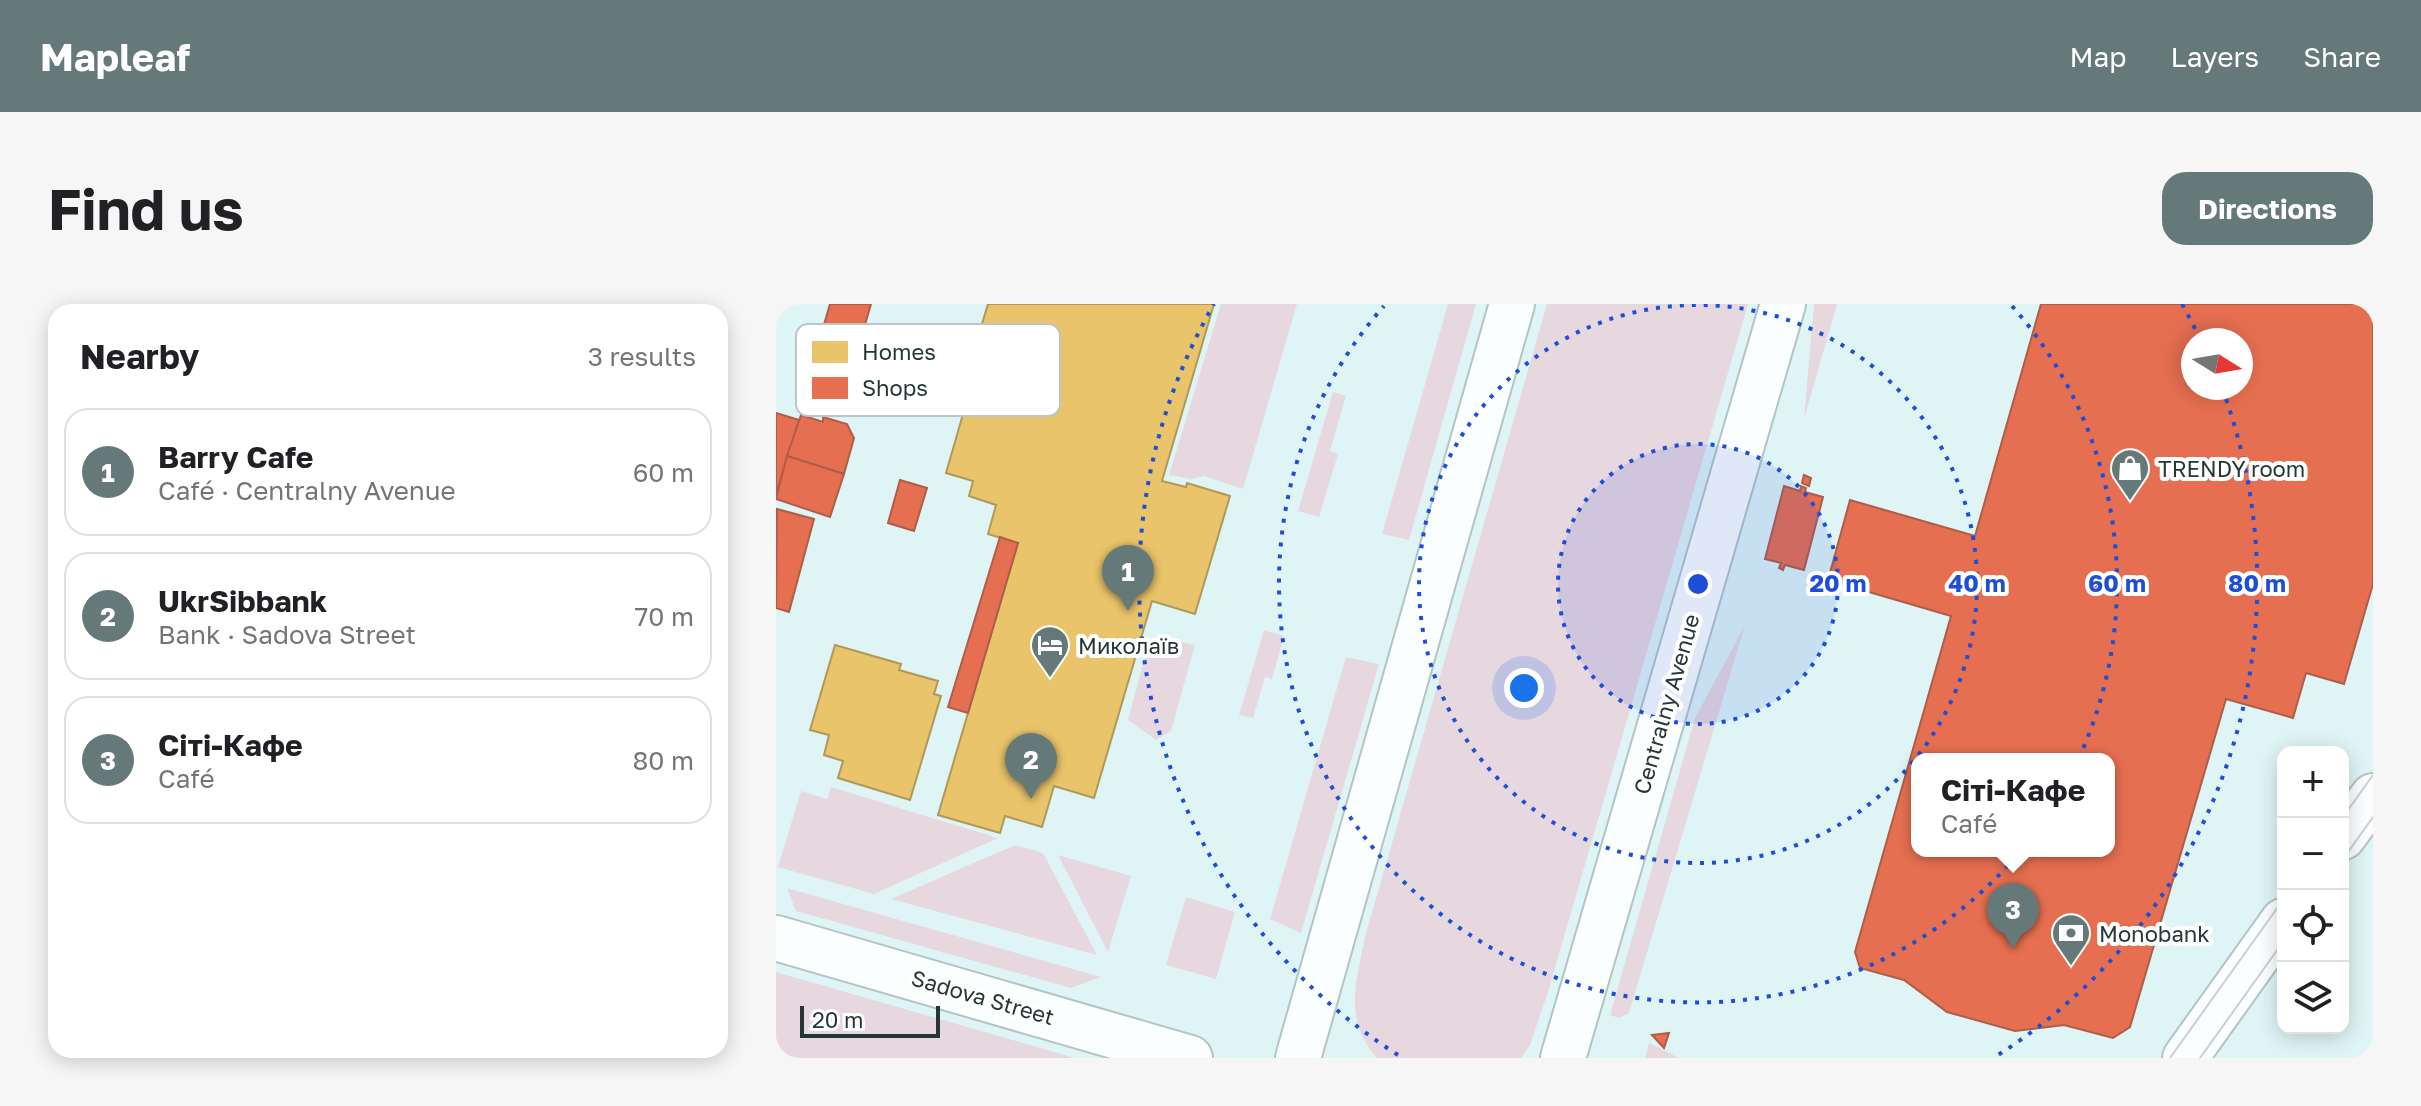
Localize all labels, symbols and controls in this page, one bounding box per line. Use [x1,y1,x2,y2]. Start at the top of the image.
text: Mapleaf [40,34,190,79]
text: Map [2069,40,2127,73]
text: Layers [2171,40,2259,73]
text: Share [2303,40,2381,73]
button: Directions [2162,172,2373,245]
text: Find us [48,175,244,242]
legend [796,324,1060,416]
north arrow [2181,328,2253,400]
text: Nearby [80,336,200,376]
text: Homes [862,338,936,365]
text: 3 results [588,341,696,372]
text: Shops [862,374,928,401]
text: Barry Cafe [158,439,313,475]
shop icon: TRENDY room [2109,447,2151,502]
place label: TRENDY room [2158,455,2305,482]
text: 1 [101,457,115,488]
text: 60 m [633,457,694,488]
text: Café · Centralny Avenue [158,475,456,506]
pin: 1 [1102,545,1154,611]
text: 20 m [1809,568,1867,597]
text: 40 m [1948,568,2006,597]
text: 60 m [2088,568,2146,597]
text: 80 m [2228,568,2286,597]
centre of rings [1684,570,1712,598]
text: UkrSibbank [158,583,327,619]
text: 2 [100,601,116,632]
text: 70 m [635,601,694,632]
street label: Centralny Avenue [1627,611,1705,797]
text: Bank · Sadova Street [158,619,416,650]
hotel icon: Миколаїв [1029,624,1071,679]
place label: Миколаїв [1078,632,1179,659]
your location [1504,668,1544,708]
text: Сіті-Кафе [158,727,303,763]
pin: 2 [1005,733,1057,799]
text: 3 [100,745,116,776]
text: 80 m [633,745,694,776]
map controls [2277,746,2349,1034]
button: + [2277,746,2349,818]
popup [1911,753,2115,857]
text: Café [158,763,215,794]
text: Сіті-Кафе [1941,772,2085,808]
text: Café [1941,808,1997,839]
button: − [2277,818,2349,890]
pin: 3 [1987,883,2039,949]
button: locate [2277,890,2349,962]
bank icon: Monobank [2050,912,2092,967]
place label: Monobank [2099,920,2210,947]
button: layers [2277,962,2349,1034]
street label: Sadova Street [908,964,1058,1030]
scale bar [800,1002,940,1038]
text: 20 m [812,1006,863,1033]

